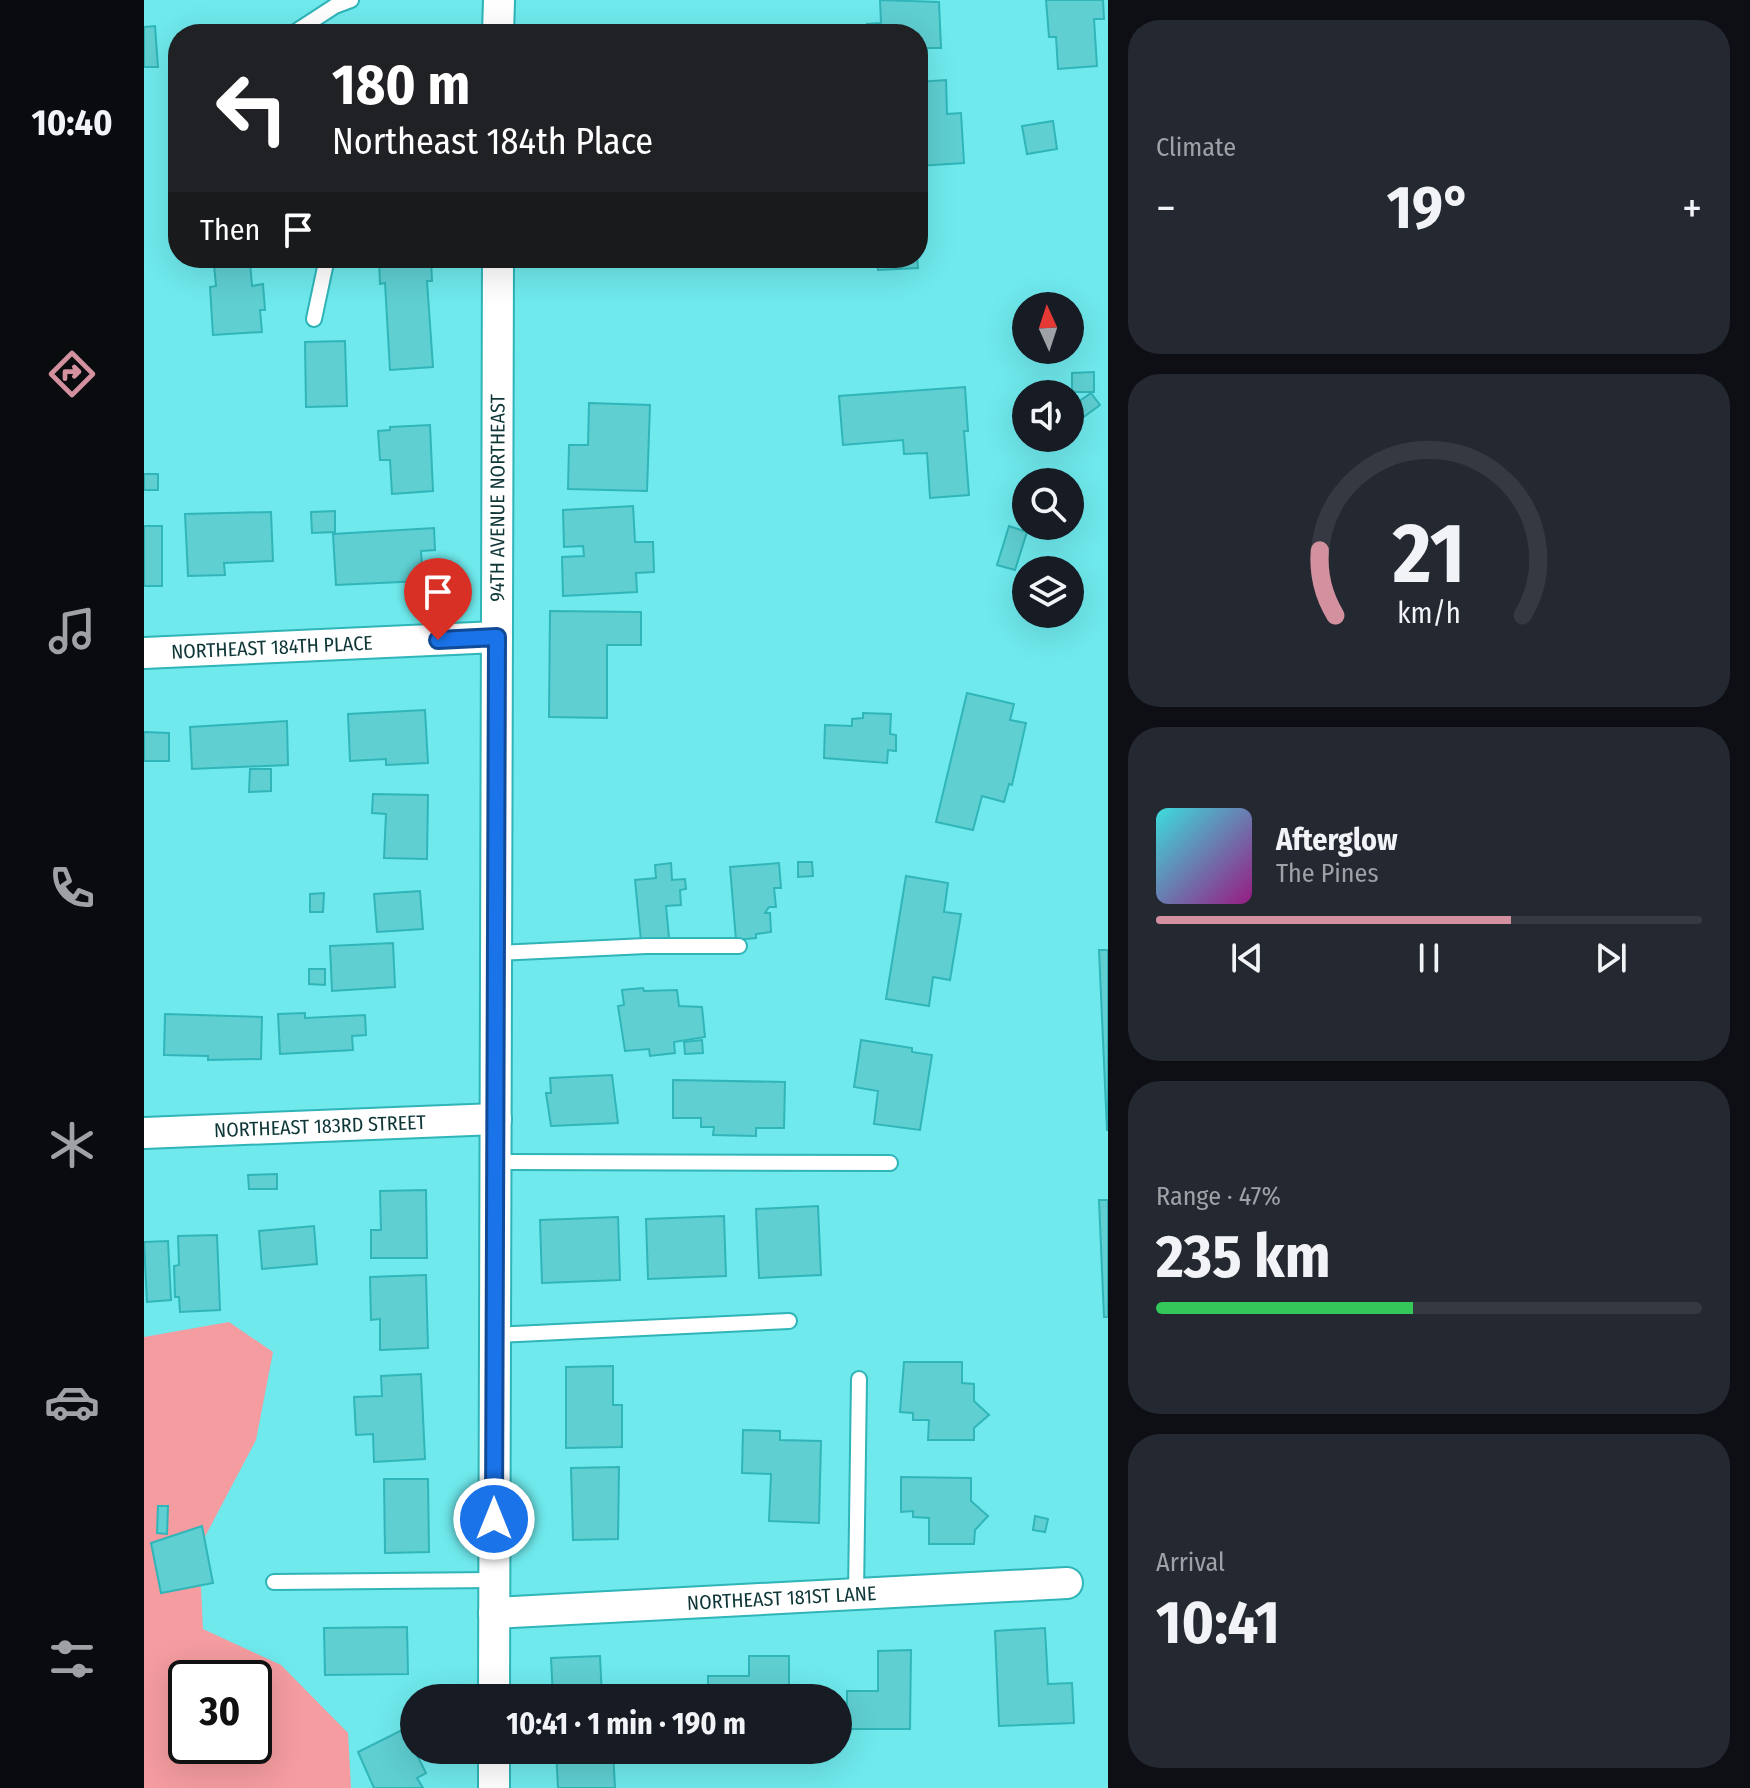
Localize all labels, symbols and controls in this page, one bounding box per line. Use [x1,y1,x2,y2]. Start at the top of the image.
text: 180 m [332,52,470,119]
icon: left [200,56,304,160]
text: 10:40 [31,101,113,145]
text: Northeast 184th Place [332,120,653,164]
text: Climate [1156,132,1236,163]
text: 19° [1387,172,1471,244]
text: − [1156,182,1176,235]
text: + [1682,182,1702,235]
icon: arrive [276,208,320,252]
text: Then [200,212,260,248]
north arrow [1012,292,1084,364]
map controls [1012,292,1084,628]
icon: directions [44,346,100,402]
button: sound [1012,380,1084,452]
street label: 94TH AVENUE NORTHEAST [485,394,510,602]
button: search [1012,468,1084,540]
text: 21 [1392,504,1465,604]
button: layers [1012,556,1084,628]
pin [404,558,472,640]
icon: arrive [416,570,460,614]
text: km/h [1397,597,1461,632]
icon: music [44,603,100,659]
street label: NORTHEAST 184TH PLACE [171,631,373,664]
text: Afterglow [1276,822,1398,858]
text: The Pines [1276,858,1379,889]
icon: phone [44,860,100,916]
icon: previous [1225,936,1269,980]
icon: pause [1407,936,1451,980]
icon: next [1589,936,1633,980]
street label: NORTHEAST 183RD STREET [214,1110,427,1142]
icon: climate [44,1117,100,1173]
text: Range · 47% [1156,1181,1281,1212]
text: 235 km [1156,1221,1330,1293]
icon: car [44,1374,100,1430]
position arrow [452,1477,536,1561]
text: Arrival [1156,1547,1225,1578]
street label: NORTHEAST 181ST LANE [686,1581,877,1615]
text: 10:41 [1156,1587,1280,1659]
icon: filters [44,1631,100,1687]
speed limit sign: 30 [168,1660,272,1764]
text: 10:41 · 1 min · 190 m [506,1706,746,1742]

